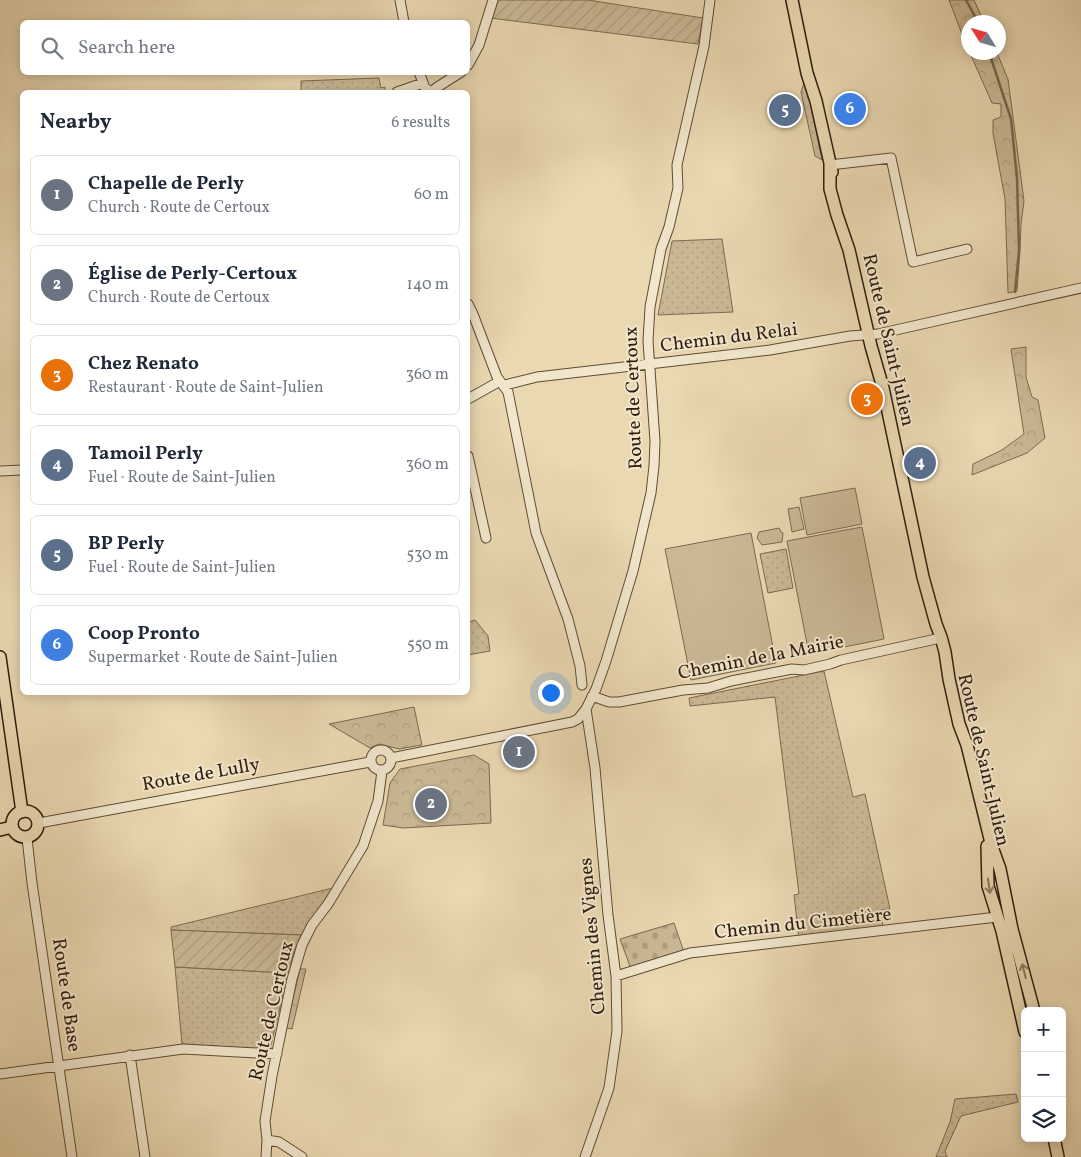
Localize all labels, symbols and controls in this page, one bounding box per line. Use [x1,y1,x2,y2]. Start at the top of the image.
north arrow [961,15,1006,60]
search box [20,20,470,75]
icon: search [38,34,66,62]
text: Search here [78,35,175,61]
pin: 6 [834,90,866,128]
pin: 5 [769,91,801,129]
text: Nearby [40,108,111,137]
text: 6 results [391,112,450,134]
text: Chapelle de Perly [88,171,244,197]
text: 1 [54,184,60,206]
text: 60 m [414,184,449,206]
text: Church · Route de Certoux [88,197,270,219]
street label: Route de Saint-Julien [856,251,920,429]
text: Église de Perly-Certoux [88,261,297,287]
text: 2 [53,274,61,296]
text: 140 m [407,274,449,296]
text: Church · Route de Certoux [88,287,270,309]
street label: Chemin du Relai [659,317,799,359]
street label: Route de Certoux [619,326,649,470]
text: Chez Renato [88,351,199,377]
text: 3 [53,364,61,386]
text: 360 m [406,364,449,386]
text: Restaurant · Route de Saint-Julien [88,377,323,399]
pin: 3 [851,380,883,418]
text: Tamoil Perly [88,441,203,467]
pin: 4 [904,444,936,482]
text: 4 [52,454,62,476]
text: 360 m [406,454,449,476]
text: Fuel · Route de Saint-Julien [88,467,276,489]
text: BP Perly [88,531,164,557]
text: 5 [53,544,61,566]
text: 530 m [406,544,449,566]
text: Fuel · Route de Saint-Julien [88,557,276,579]
text: Coop Pronto [88,621,200,647]
street label: Chemin de la Mairie [676,629,846,687]
text: 6 [53,634,61,656]
text: 550 m [407,634,449,656]
text: Supermarket · Route de Saint-Julien [88,647,338,669]
street label: Route de Saint-Julien [951,671,1015,849]
your location [538,680,564,706]
pin: 1 [503,733,535,771]
street label: Route de Lully [140,752,262,798]
pin: 2 [415,785,447,823]
street label: Chemin des Vignes [573,856,613,1016]
one-way arrow [984,877,994,893]
street label: Chemin du Cimetière [713,902,893,946]
street label: Route de Base [45,936,87,1054]
street label: Route de Certoux [243,938,301,1084]
one-way arrow [1019,964,1028,980]
map controls [1021,1007,1066,1142]
button: + [1021,1007,1066,1052]
button: − [1021,1052,1066,1097]
button: layers [1021,1097,1066,1142]

